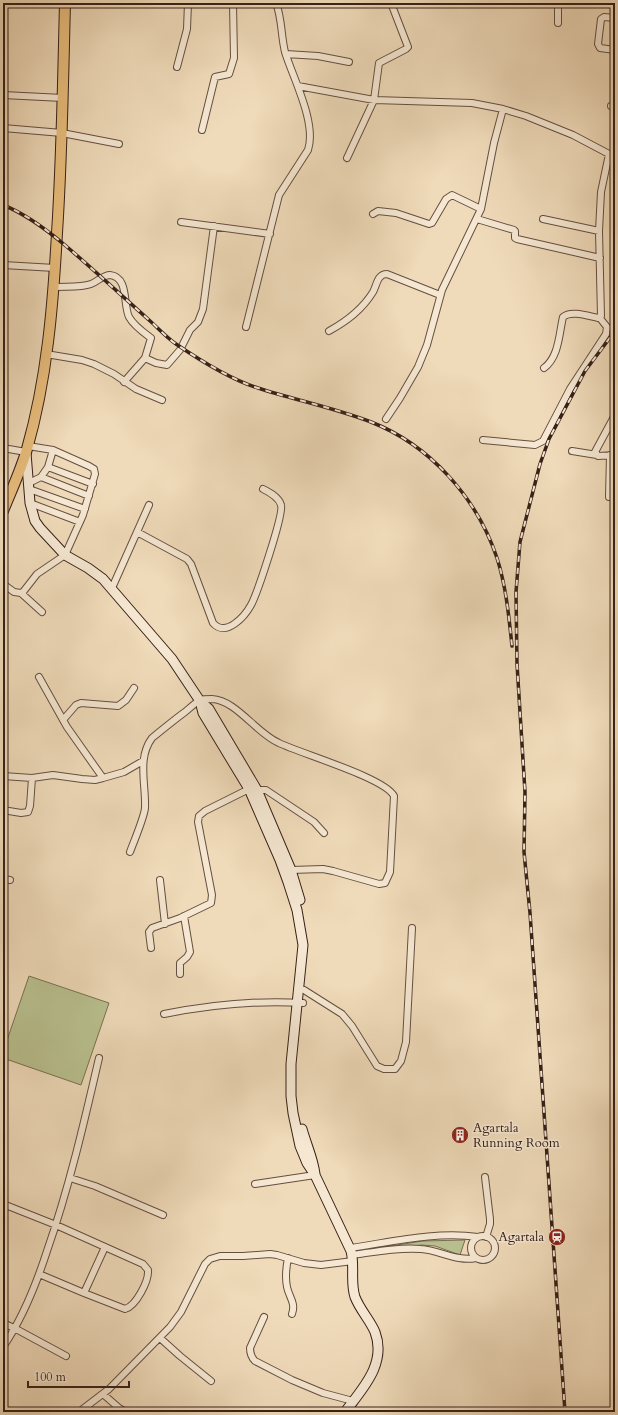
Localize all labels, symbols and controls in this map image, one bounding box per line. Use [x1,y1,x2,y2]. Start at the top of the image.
place label: Agartala Running Room [473,1119,560,1152]
building icon: Agartala Running Room [450,1125,470,1145]
station icon: Agartala [547,1227,567,1247]
place label: Agartala [498,1228,544,1246]
scale bar [28,1363,129,1389]
text: 100 m [34,1369,67,1385]

